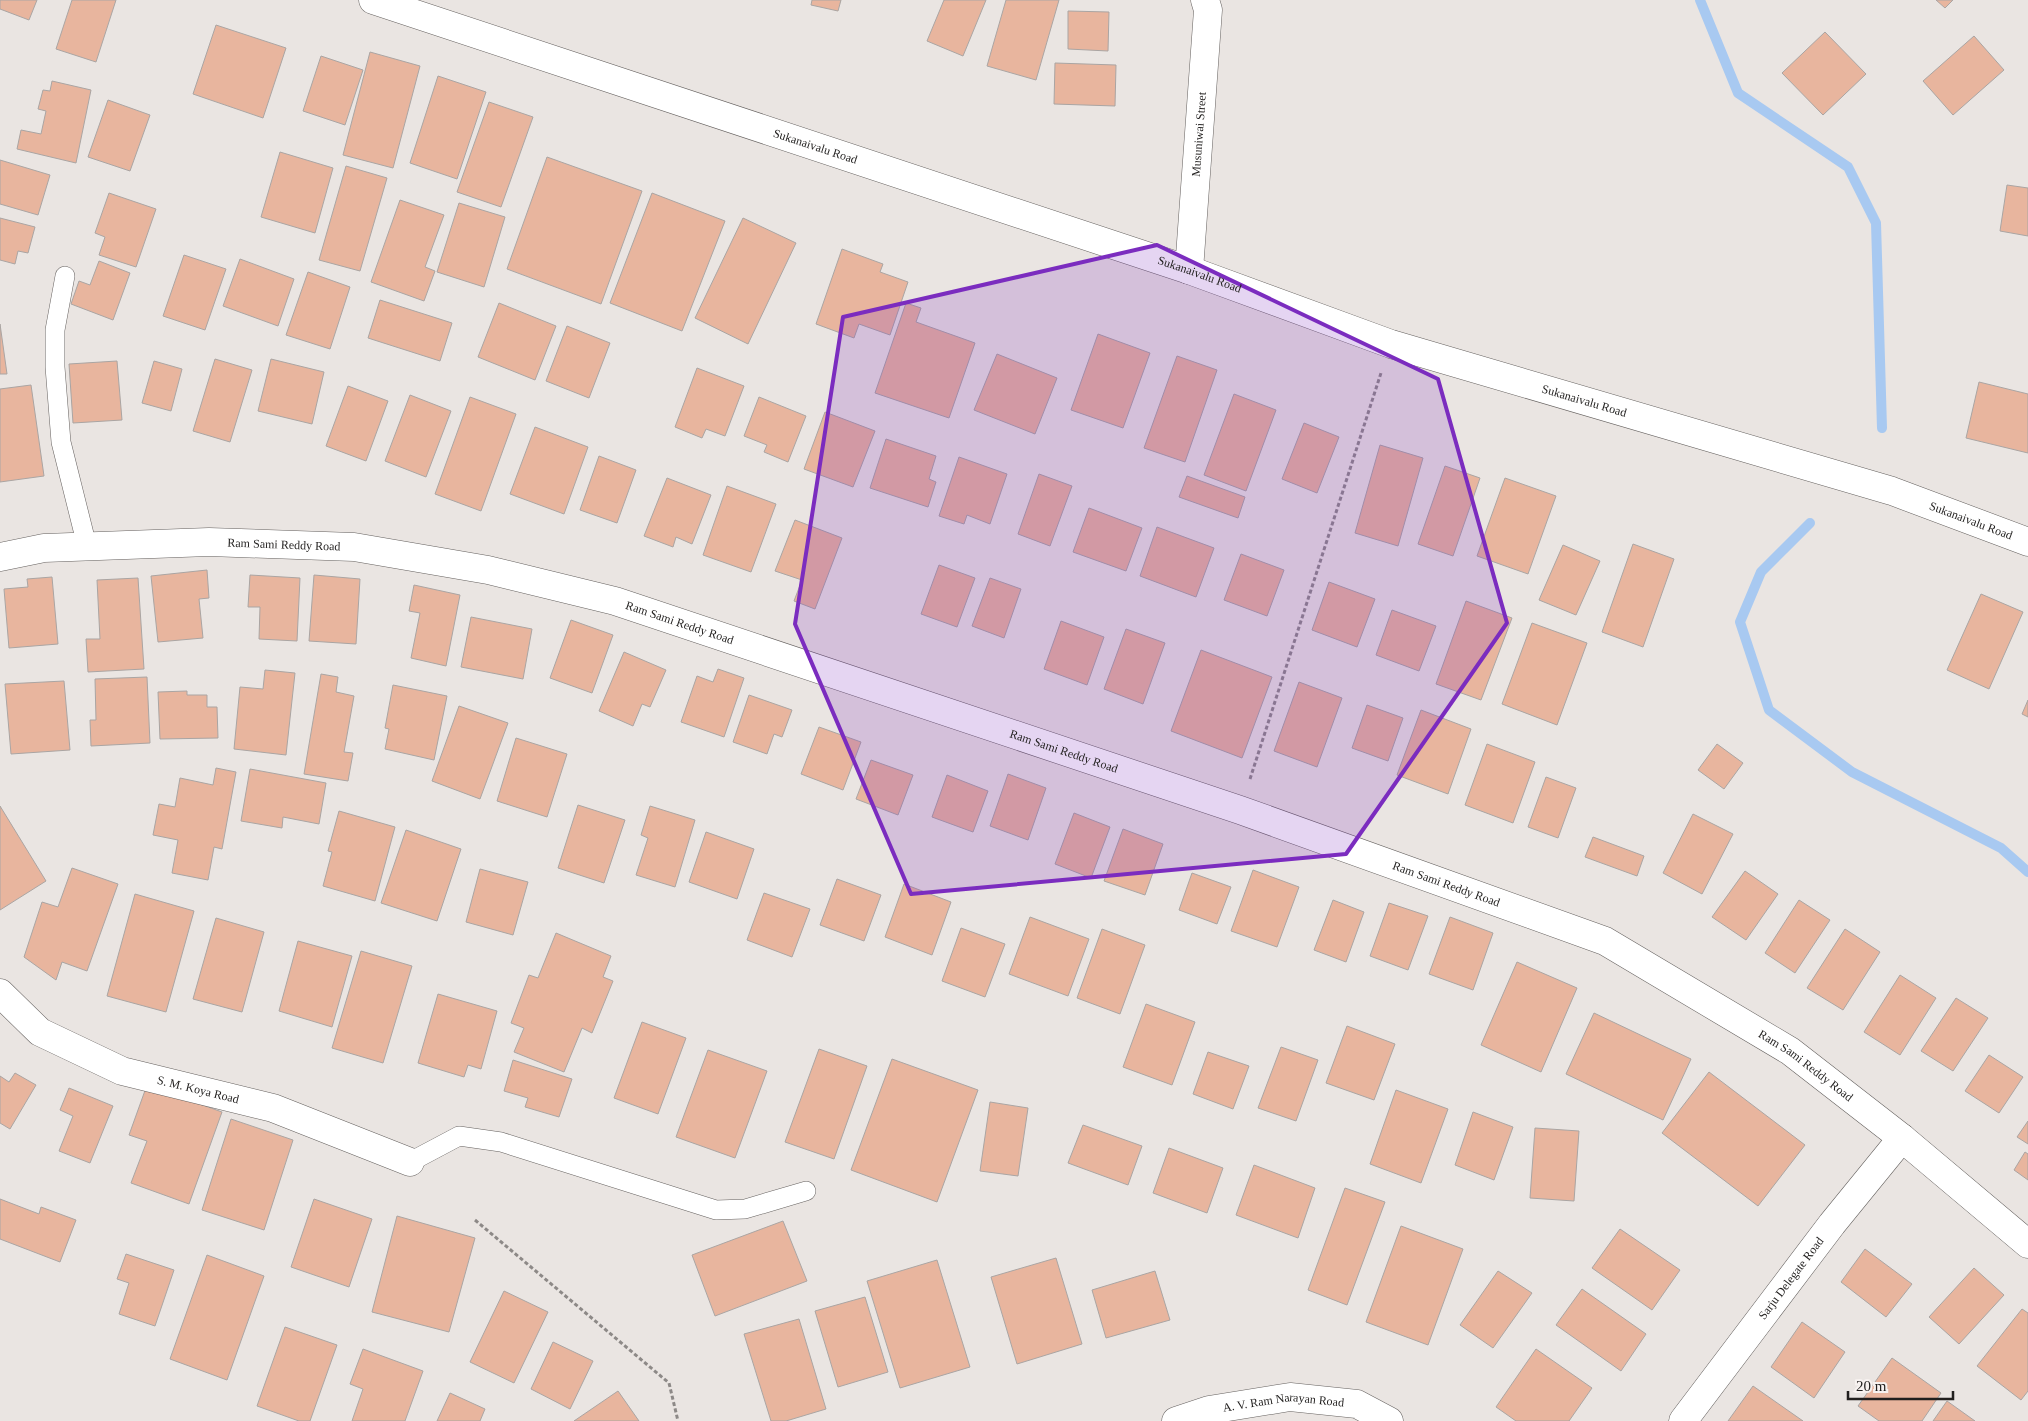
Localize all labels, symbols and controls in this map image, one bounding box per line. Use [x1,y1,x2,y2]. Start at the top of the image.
street label: Musuniwai Street [1189,91,1209,177]
street label: Sukanaivalu Road [772,126,859,167]
street label: Sukanaivalu Road [1156,253,1243,296]
street label: Sukanaivalu Road [1540,382,1628,420]
street label: Sukanaivalu Road [1927,499,2014,543]
street label: Ram Sami Reddy Road [227,536,341,554]
street label: Ram Sami Reddy Road [624,598,736,647]
street label: Ram Sami Reddy Road [1008,727,1120,776]
street label: Ram Sami Reddy Road [1391,858,1502,910]
street label: Ram Sami Reddy Road [1756,1027,1856,1104]
street label: S. M. Koya Road [156,1073,240,1106]
street label: Sarju Delegate Road [1755,1234,1827,1322]
scale bar [1848,1368,1953,1400]
text: 20 m [1856,1378,1887,1394]
street label: A. V. Ram Narayan Road [1222,1390,1345,1415]

